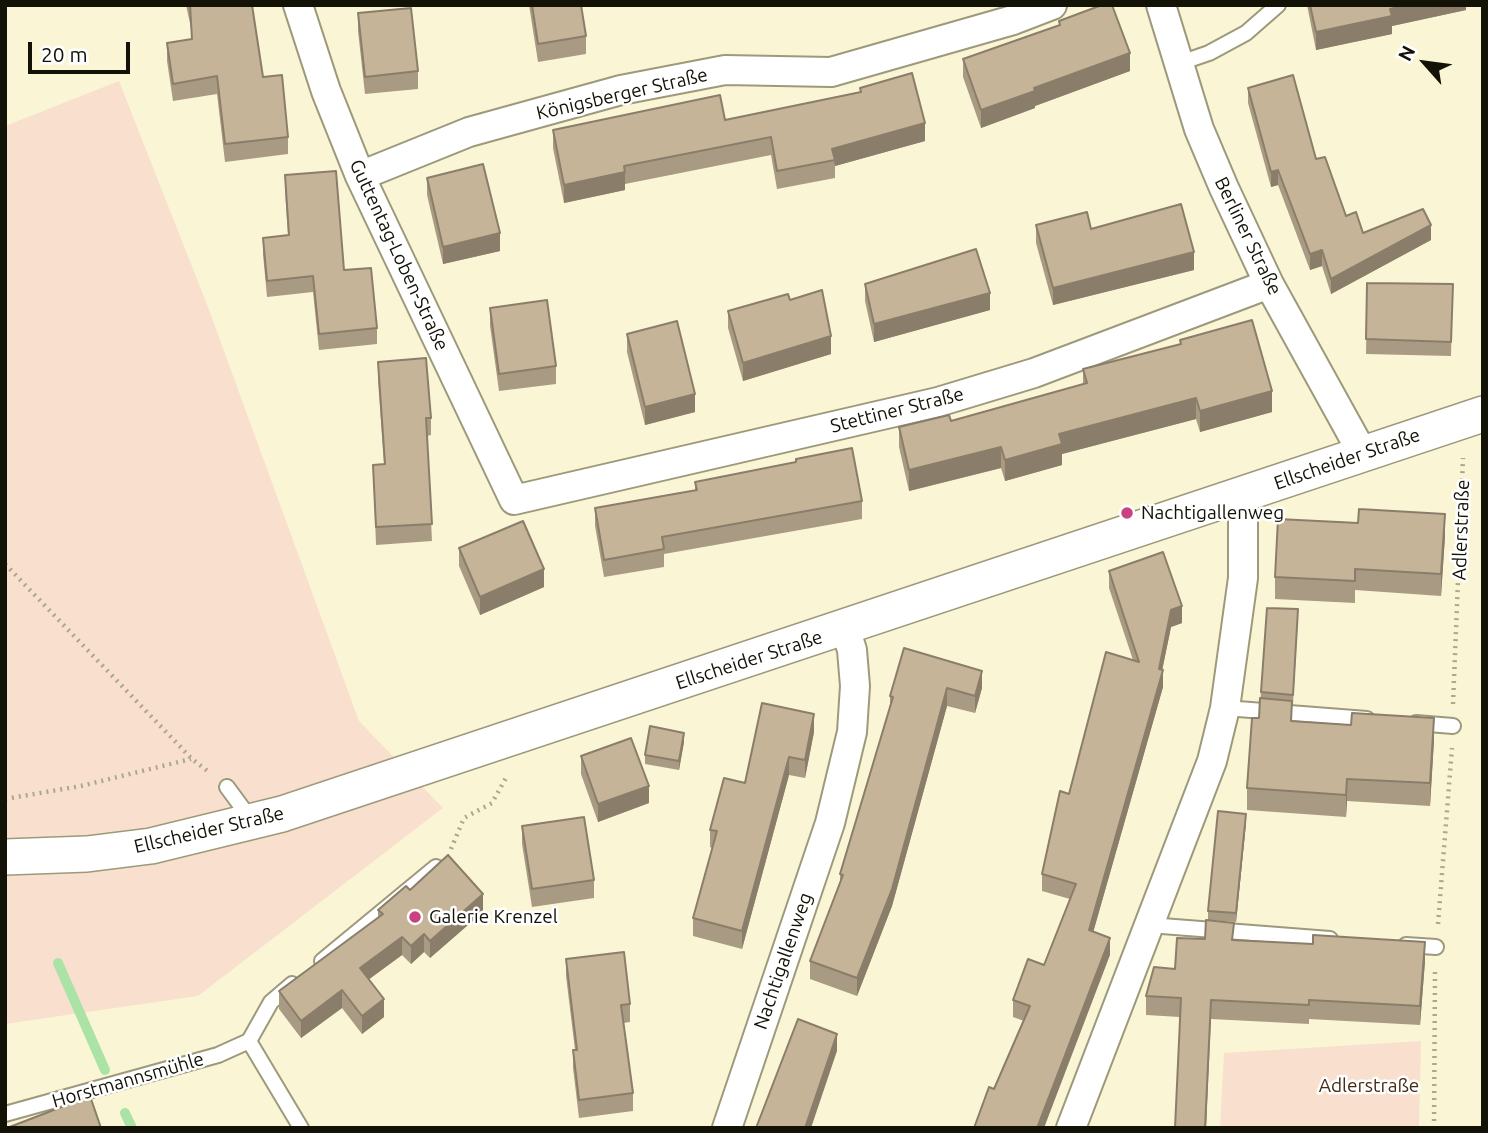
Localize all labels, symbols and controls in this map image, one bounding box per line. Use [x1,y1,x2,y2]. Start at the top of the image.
scale bar [32,28,133,72]
north arrow [1390,28,1460,98]
text: 20 m [41,42,88,66]
text: N [1393,42,1420,65]
street label: Königsberger Straße [534,63,710,125]
street label: Guttentag-Loben-Straße [345,156,453,354]
street label: Berliner Straße [1210,173,1286,299]
street label: Stettiner Straße [828,382,966,438]
street label: Ellscheider Straße [1271,423,1423,495]
street label: Adlerstraße [1448,479,1474,581]
place label: Nachtigallenweg [1141,502,1284,524]
marker: Nachtigallenweg [1119,505,1135,521]
street label: Ellscheider Straße [673,625,825,695]
street label: Ellscheider Straße [132,802,286,858]
street label: Nachtigallenweg [749,890,817,1032]
place label: Galerie Krenzel [429,906,558,928]
marker: Galerie Krenzel [407,909,423,925]
street label: Horstmannsmühle [49,1047,207,1113]
park label: Adlerstraße [1319,1075,1419,1097]

